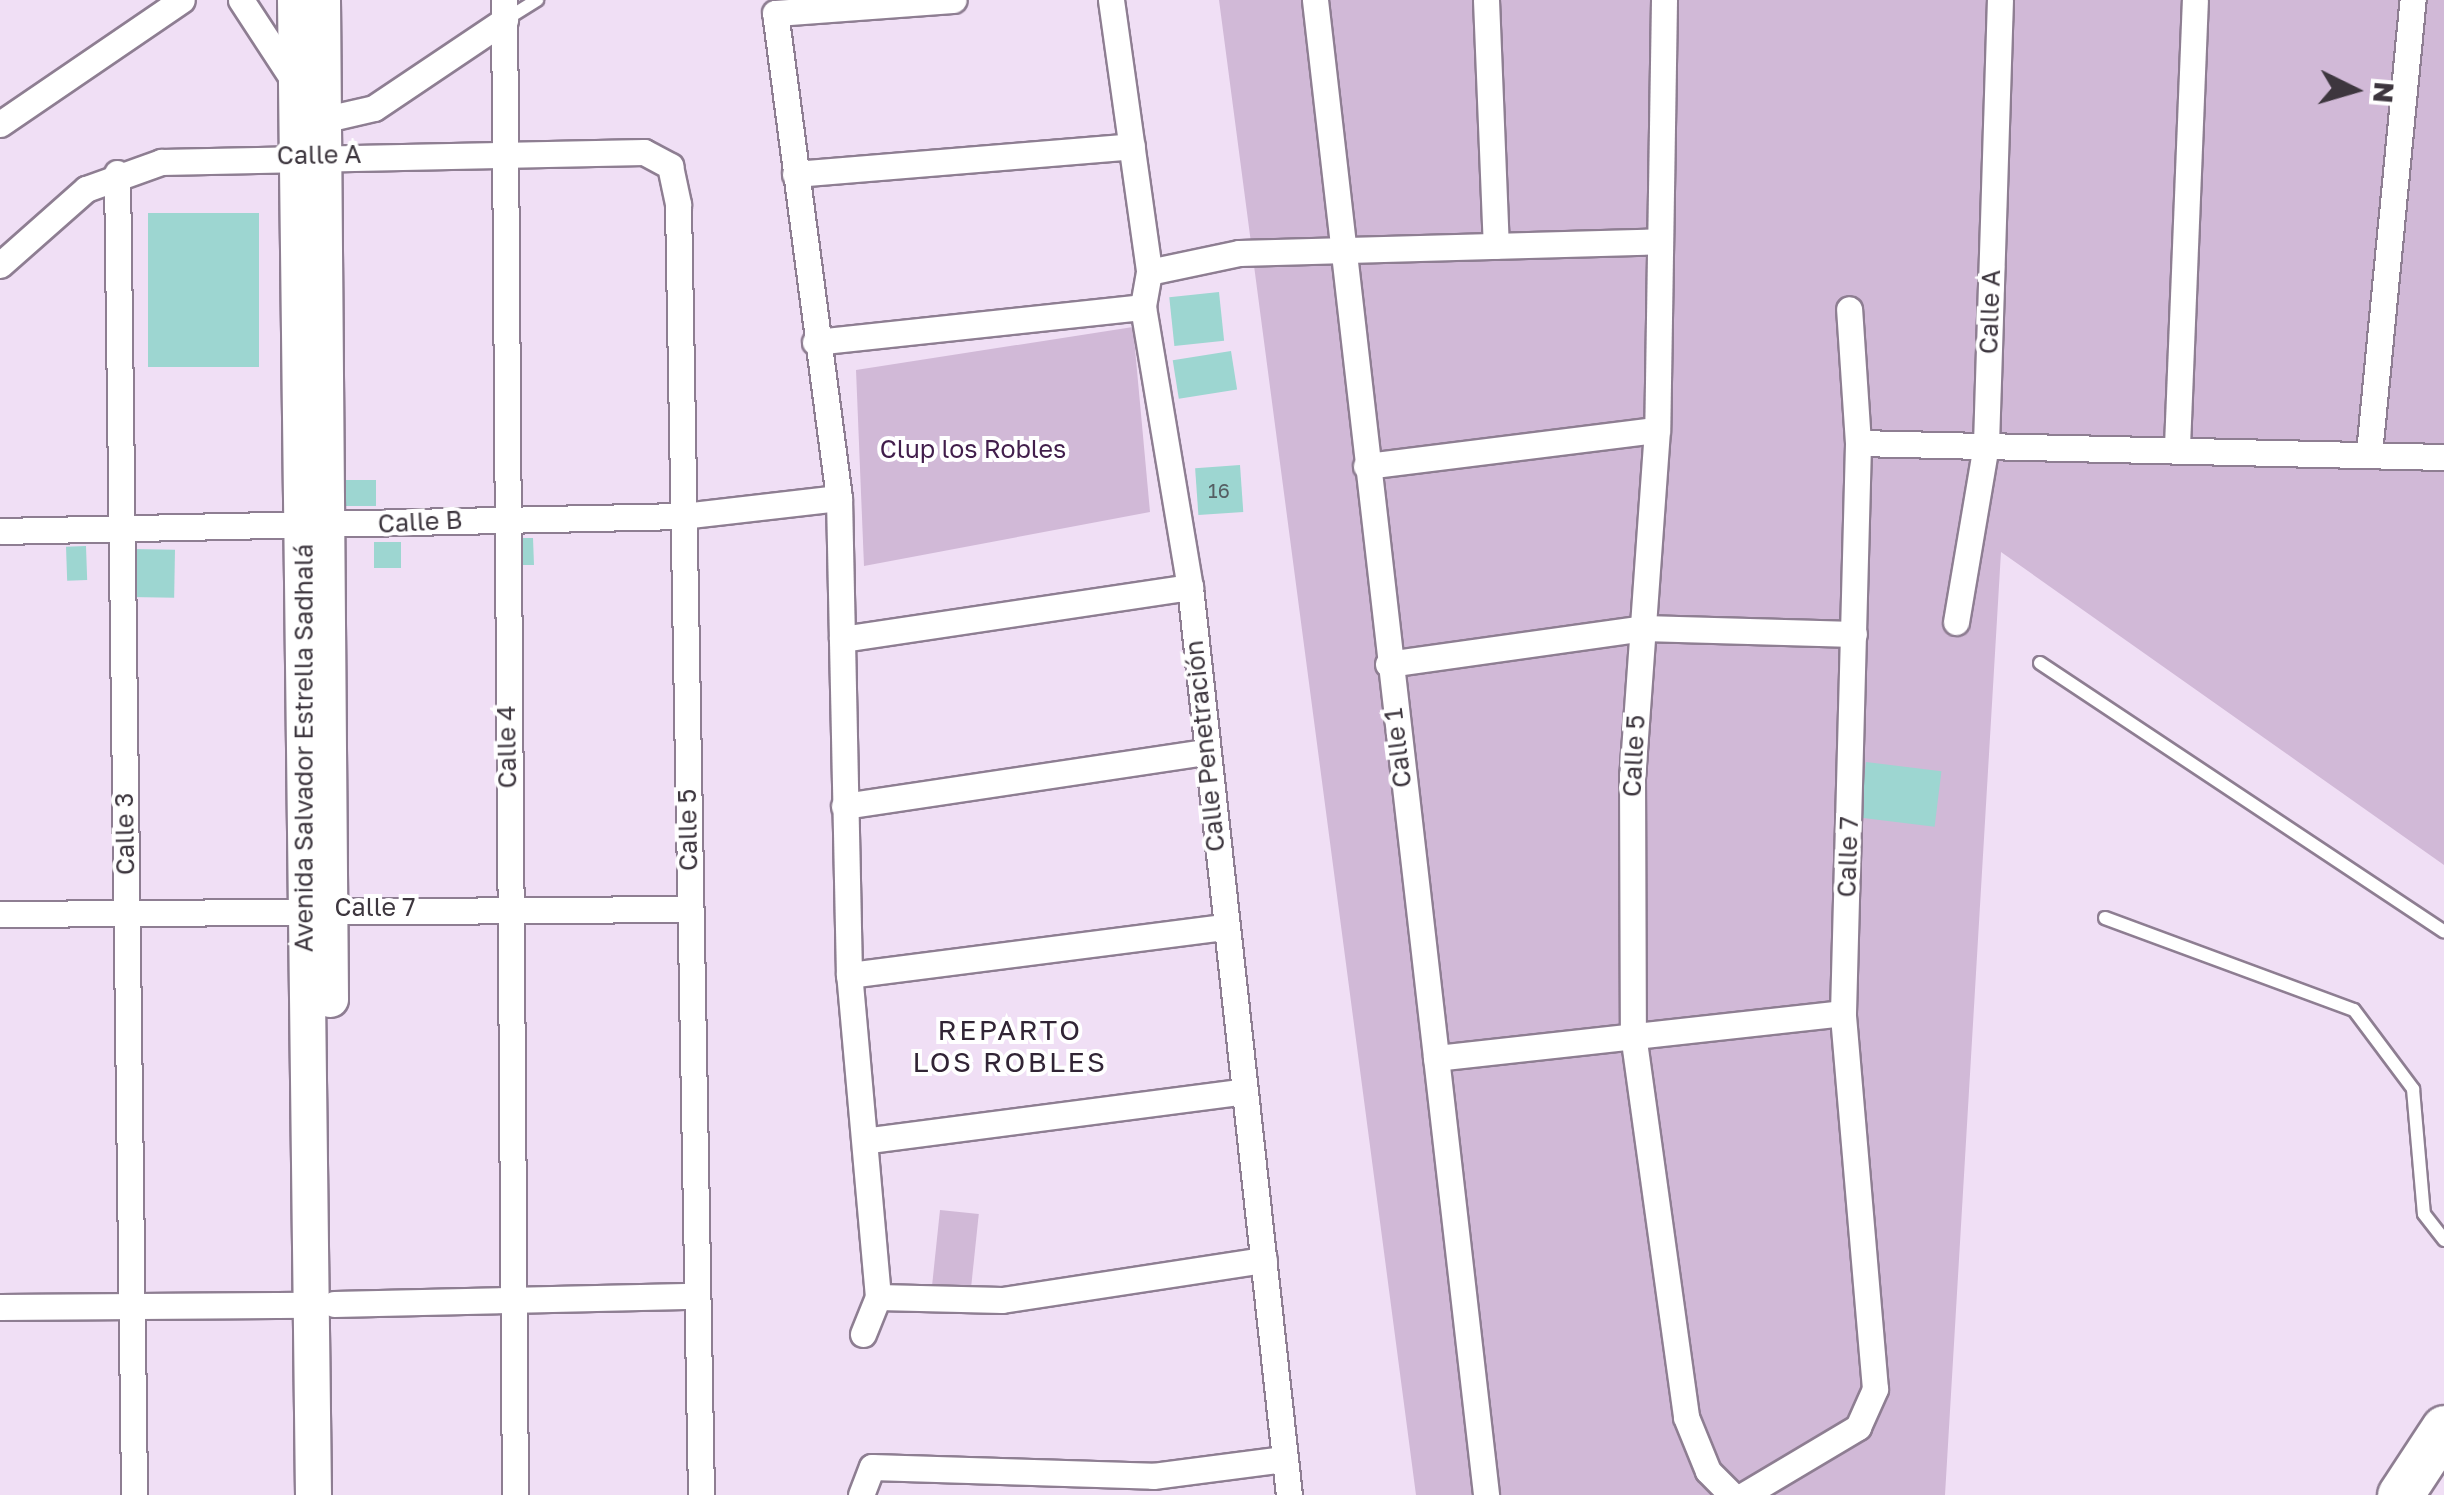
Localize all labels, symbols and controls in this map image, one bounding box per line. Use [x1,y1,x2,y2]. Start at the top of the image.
north arrow [2304,40,2404,140]
text: N [2367,81,2402,105]
street label: Calle A [277,139,361,171]
street label: Calle A [1974,269,2006,355]
park label: Clup los Robles [880,434,1066,464]
house number: 16 [1208,478,1230,502]
street label: Calle B [377,505,463,539]
street label: Avenida Salvador Estrella Sadhalá [289,544,319,952]
street label: Calle Penetración [1179,639,1231,853]
street label: Calle 4 [491,705,523,789]
street label: Calle 1 [1378,707,1418,789]
street label: Calle 5 [1617,714,1651,798]
street label: Calle 5 [672,789,704,871]
street label: Calle 3 [109,793,141,875]
street label: Calle 7 [1832,816,1864,898]
street label: Calle 7 [335,892,415,922]
district label: REPARTO LOS ROBLES [913,1013,1107,1079]

